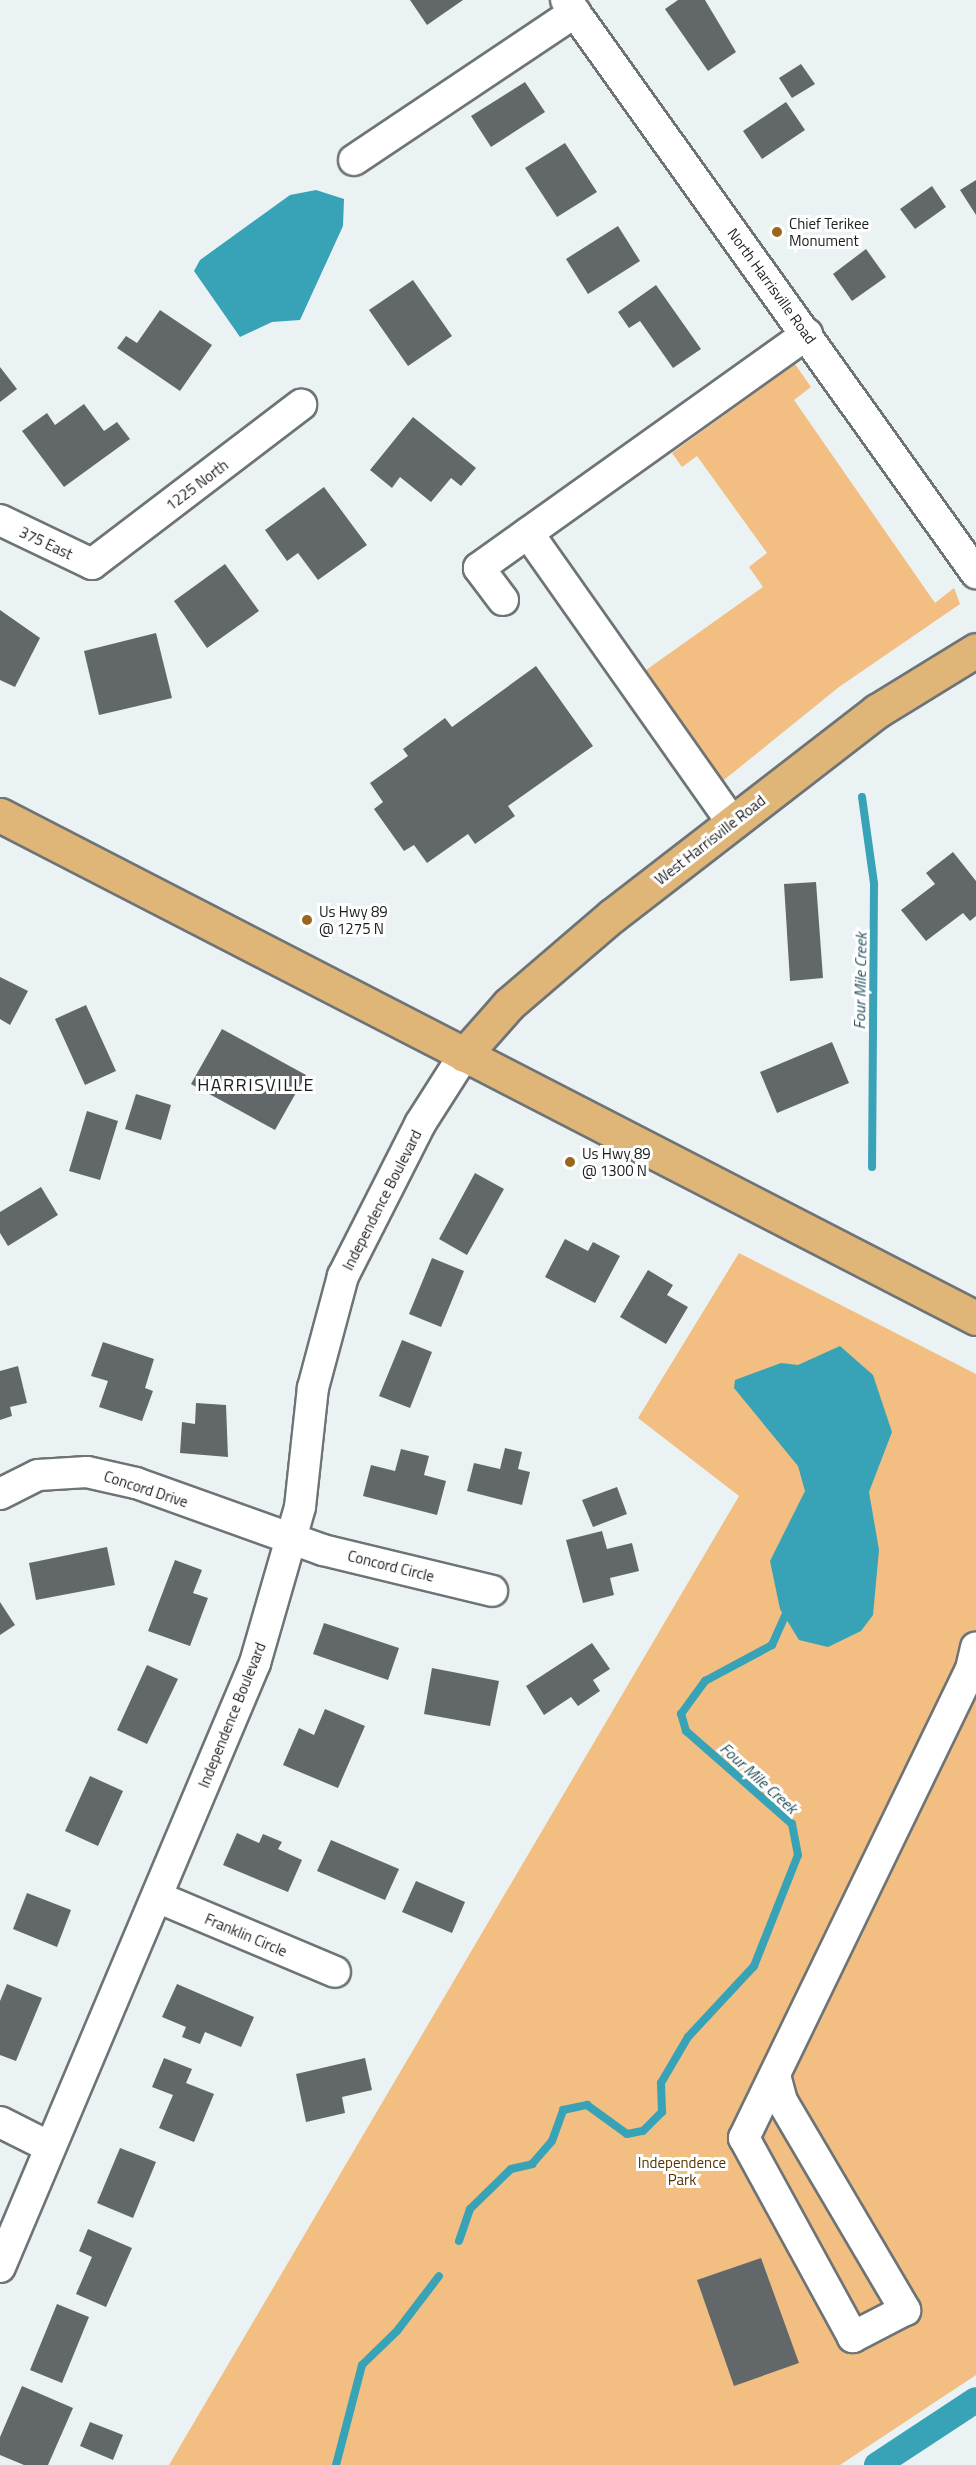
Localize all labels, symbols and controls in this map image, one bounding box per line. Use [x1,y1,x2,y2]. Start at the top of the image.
place label: Chief Terikee Monument [789,214,869,249]
street label: North Harrisville Road [724,225,820,347]
marker: Chief Terikee Monument [770,225,784,239]
street label: 1225 North [162,456,232,514]
street label: 375 East [17,523,75,563]
street label: West Harrisville Road [651,791,769,889]
place label: Us Hwy 89 @ 1275 N [319,902,388,937]
marker: Us Hwy 89 @ 1275 N [300,913,314,927]
water label: Four Mile Creek [850,932,870,1030]
district label: HARRISVILLE [197,1074,315,1096]
street label: Independence Boulevard [339,1127,425,1273]
place label: Us Hwy 89 @ 1300 N [582,1144,651,1179]
marker: Us Hwy 89 @ 1300 N [563,1155,577,1169]
street label: Concord Drive [102,1467,190,1511]
street label: Concord Circle [346,1547,436,1585]
street label: Independence Boulevard [195,1640,269,1790]
water label: Four Mile Creek [717,1738,801,1818]
street label: Franklin Circle [202,1910,290,1960]
park label: Independence Park [638,2153,726,2188]

